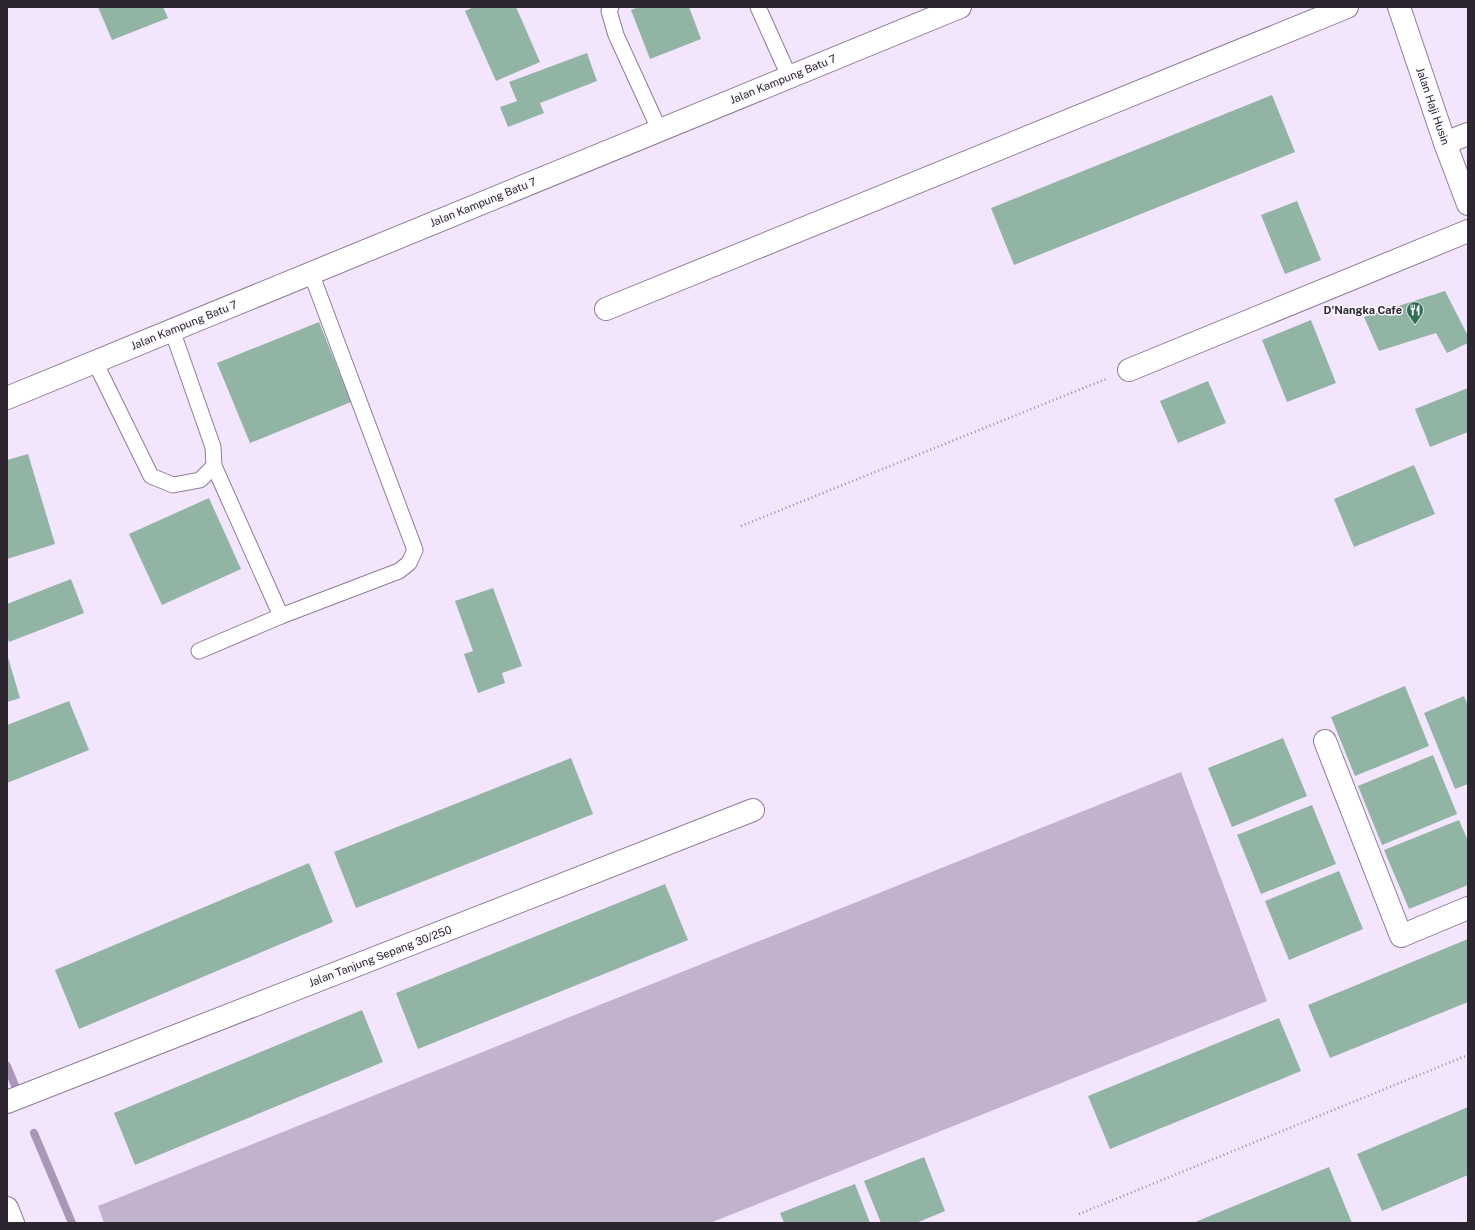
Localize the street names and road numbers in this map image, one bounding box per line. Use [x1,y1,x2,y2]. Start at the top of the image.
street label: Jalan Kampung Batu 7 [728,52,838,106]
street label: Jalan Haji Husin [1414,66,1452,146]
street label: Jalan Kampung Batu 7 [428,175,538,229]
street label: Jalan Kampung Batu 7 [129,298,239,352]
street label: Jalan Tanjung Sepang 30/250 [307,923,453,989]

